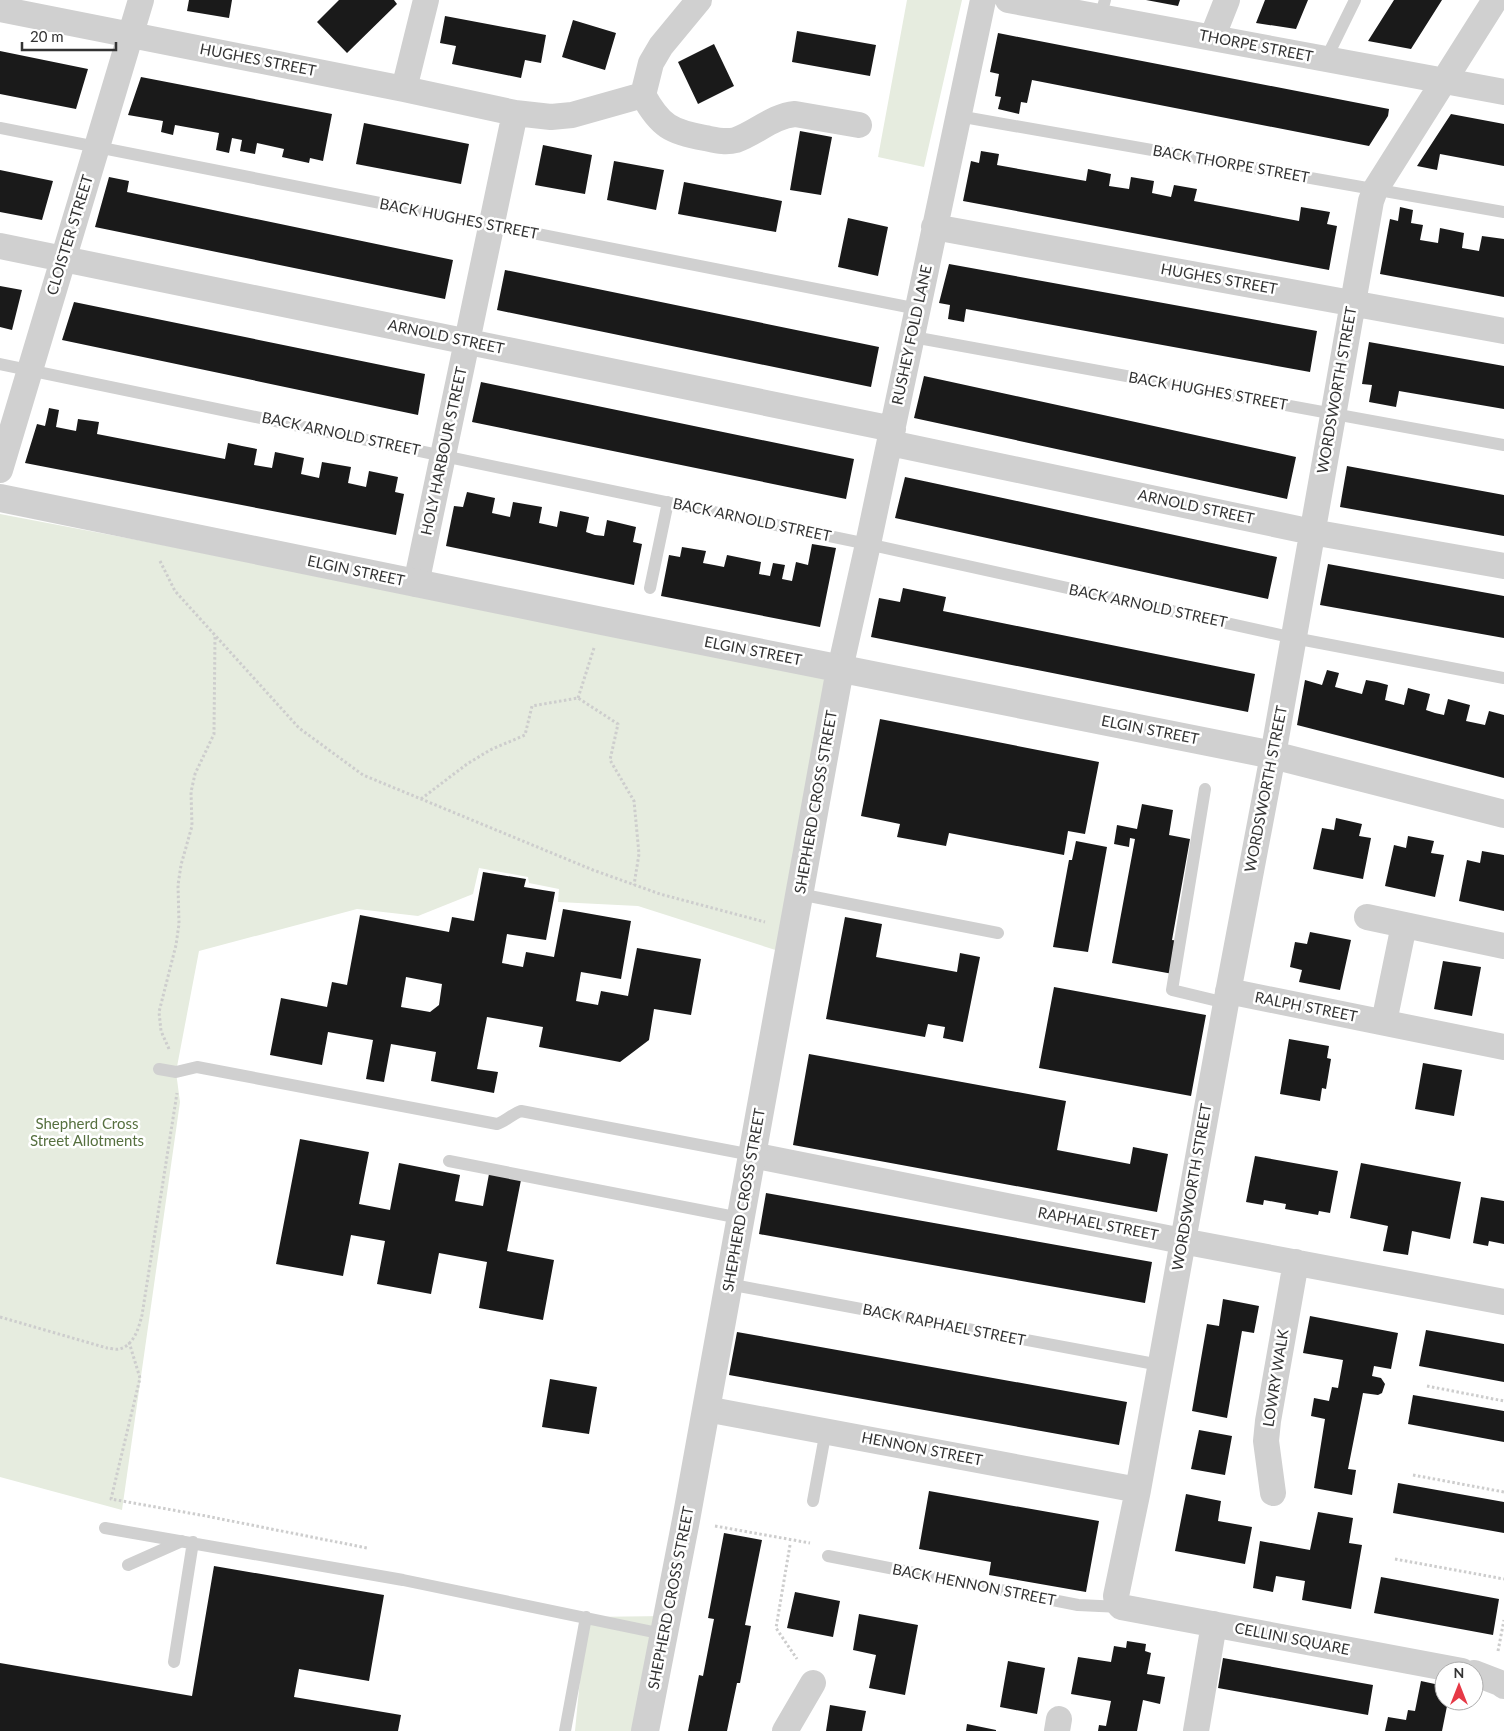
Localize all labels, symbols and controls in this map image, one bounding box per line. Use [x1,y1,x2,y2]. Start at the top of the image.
scale bar [22,20,116,52]
street label: THORPE STREET [1198,25,1315,65]
text: 20 m [30,27,64,45]
street label: HUGHES STREET [199,39,318,79]
street label: BACK THORPE STREET [1152,140,1311,186]
street label: CLOISTER STREET [42,172,96,297]
street label: BACK HUGHES STREET [378,194,540,242]
street label: HUGHES STREET [1159,259,1279,297]
street label: RUSHEY FOLD LANE [887,263,935,406]
street label: WORDSWORTH STREET [1312,305,1360,475]
street label: ARNOLD STREET [386,315,506,357]
street label: HOLY HARBOUR STREET [416,365,470,537]
street label: BACK HUGHES STREET [1127,367,1289,413]
street label: BACK ARNOLD STREET [260,407,422,459]
street label: ARNOLD STREET [1136,485,1256,527]
street label: BACK ARNOLD STREET [671,493,833,545]
street label: ELGIN STREET [306,551,407,589]
street label: BACK ARNOLD STREET [1067,579,1229,631]
street label: ELGIN STREET [703,632,804,668]
street label: WORDSWORTH STREET [1240,704,1290,874]
street label: SHEPHERD CROSS STREET [790,709,840,895]
street label: ELGIN STREET [1100,711,1201,747]
street label: RALPH STREET [1253,987,1359,1025]
street label: WORDSWORTH STREET [1167,1102,1215,1272]
street label: SHEPHERD CROSS STREET [718,1107,768,1293]
park label: Shepherd Cross Street Allotments [30,1114,144,1149]
street label: RAPHAEL STREET [1036,1202,1160,1244]
street label: BACK RAPHAEL STREET [861,1299,1027,1349]
street label: LOWRY WALK [1258,1328,1292,1428]
street label: HENNON STREET [860,1427,984,1469]
street label: SHEPHERD CROSS STREET [643,1505,697,1691]
street label: BACK HENNON STREET [891,1559,1058,1609]
street label: CELLINI SQUARE [1233,1618,1351,1658]
north arrow [1434,1661,1484,1711]
text: N [1454,1664,1464,1681]

